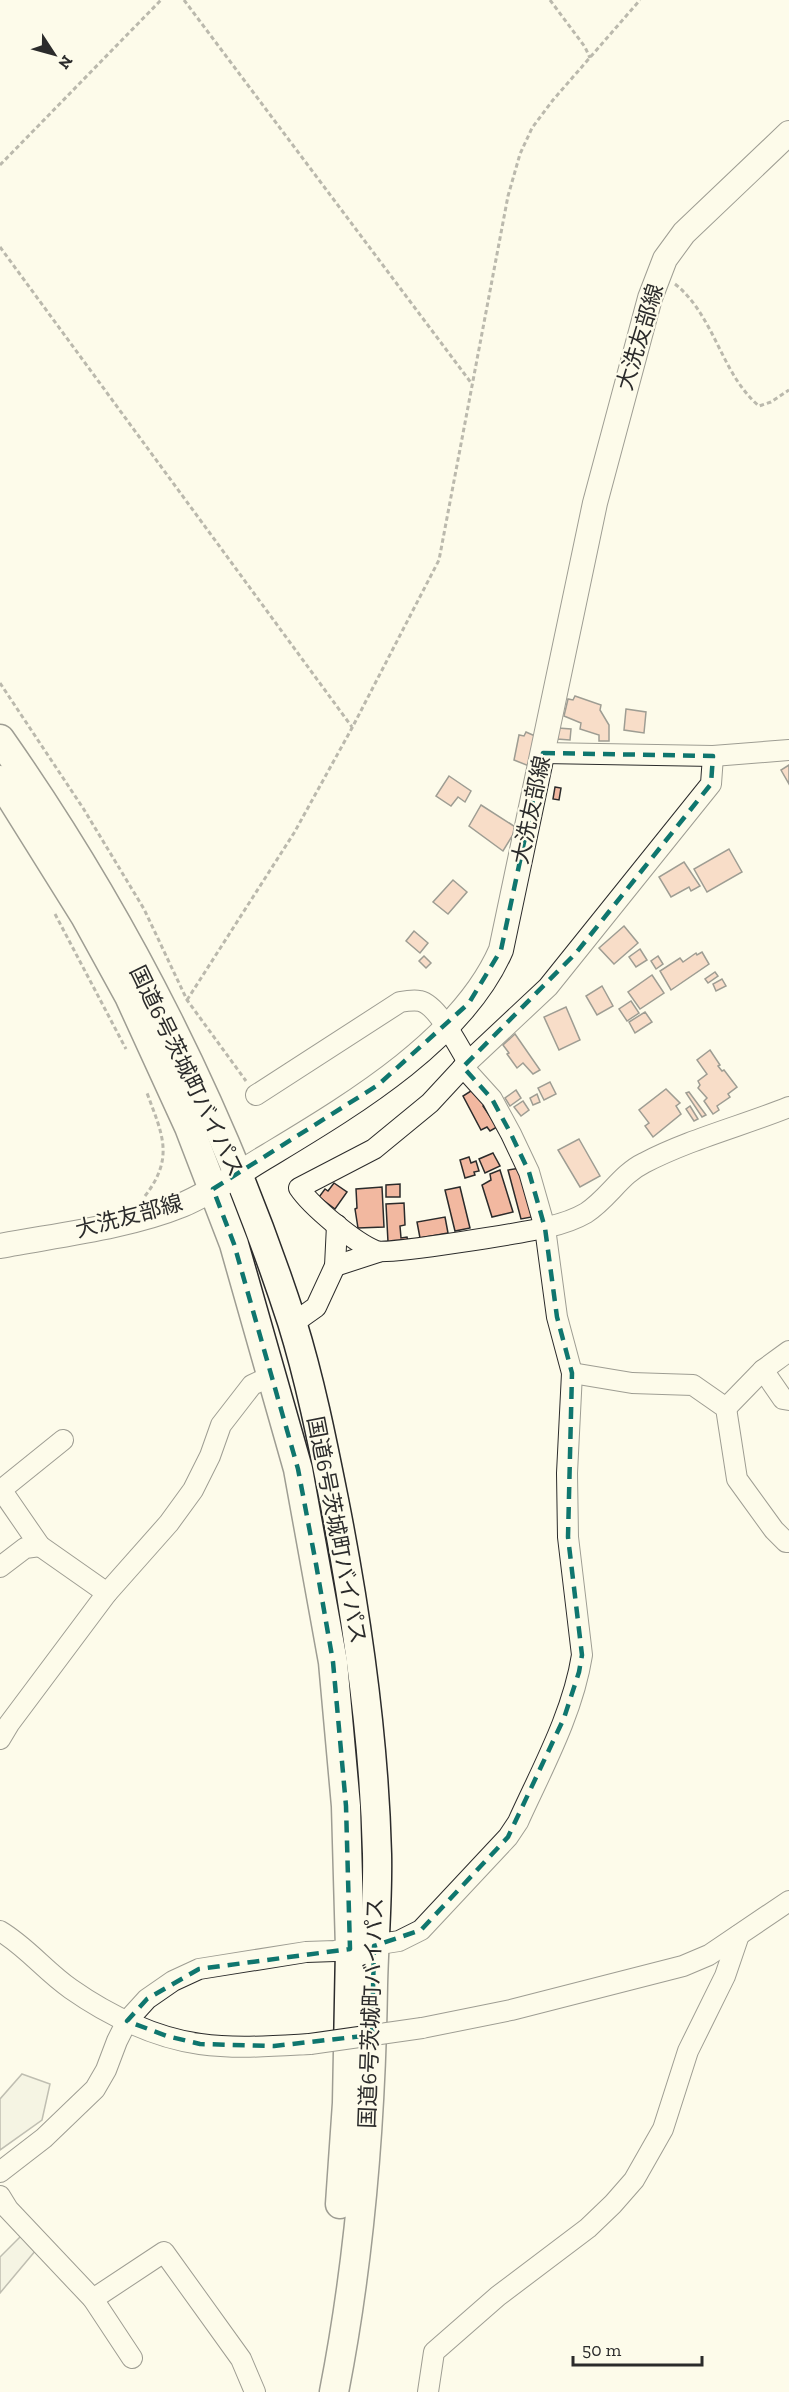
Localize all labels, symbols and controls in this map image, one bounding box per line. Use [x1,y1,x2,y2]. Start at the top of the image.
north arrow [24,24,84,84]
text: N [54,52,77,73]
street label: 大洗友部線 [611,280,669,394]
street label: 大洗友部線 [506,753,556,867]
street label: 国道6号茨城町バイパス [124,961,250,1181]
street label: 大洗友部線 [72,1189,186,1243]
street label: 国道6号茨城町バイパス [302,1414,372,1646]
street label: 国道6号茨城町バイパス [353,1897,389,2129]
scale bar [573,2329,702,2367]
text: 50 m [582,2339,622,2361]

